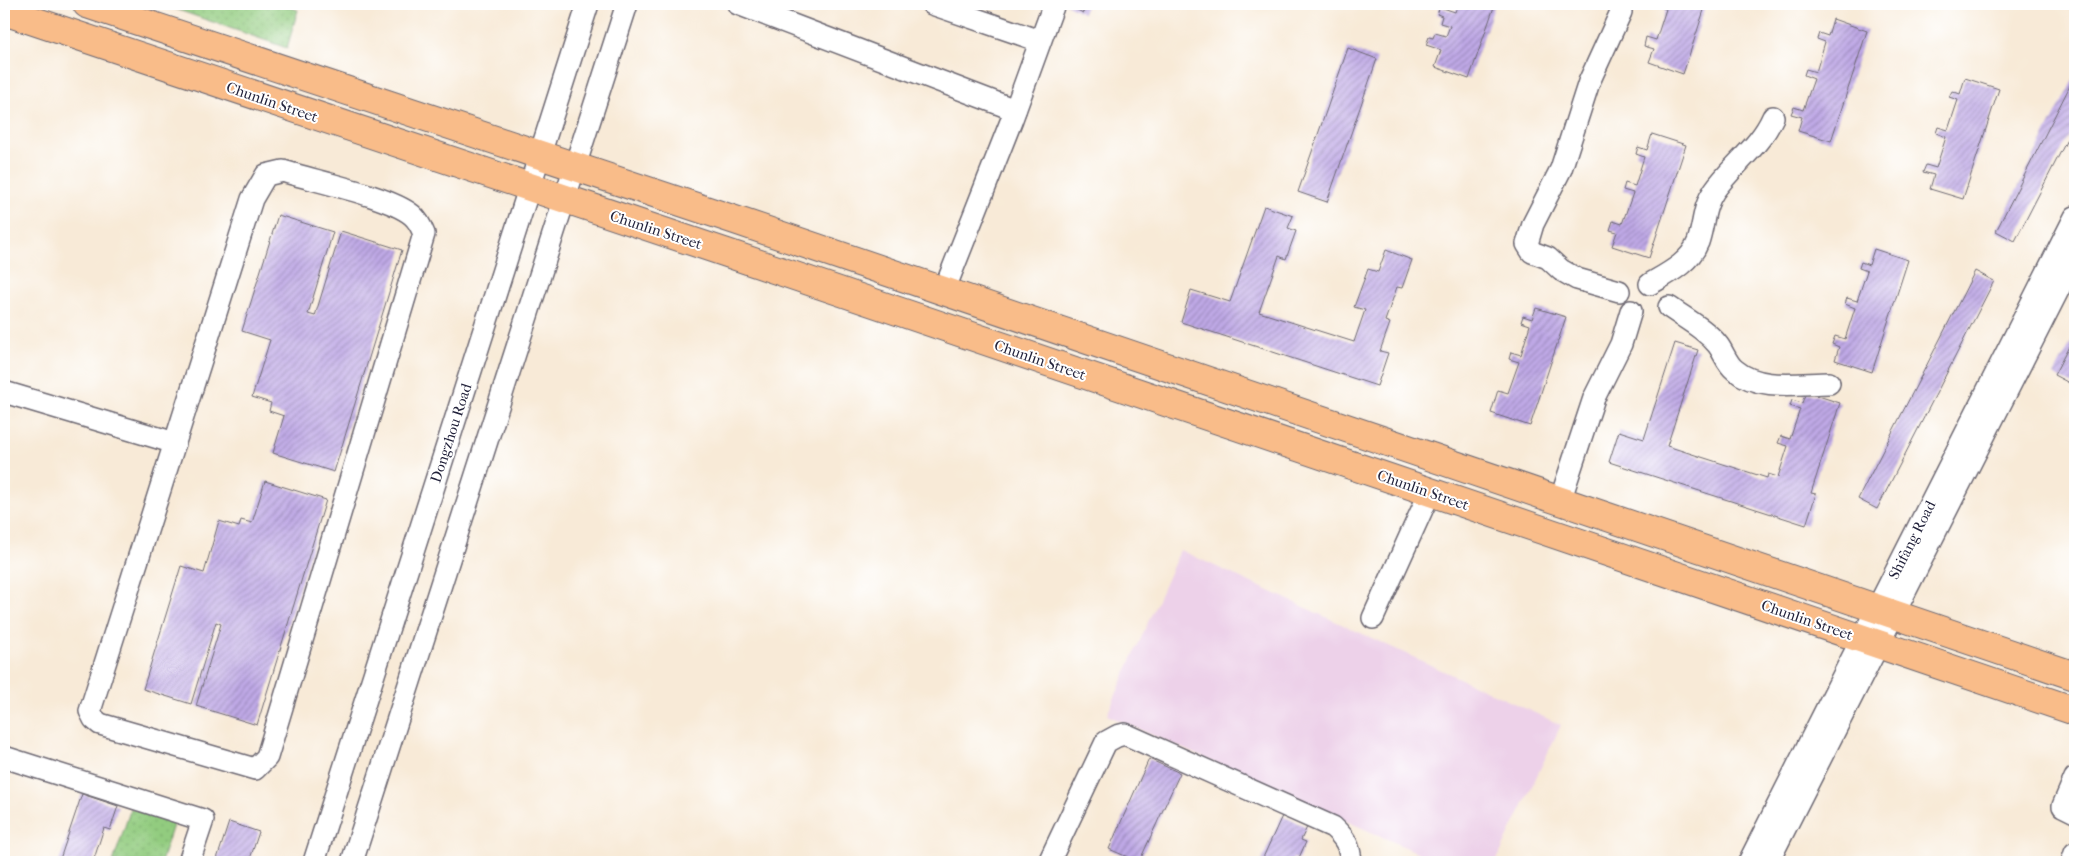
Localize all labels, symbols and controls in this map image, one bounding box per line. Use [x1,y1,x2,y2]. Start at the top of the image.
street label: Chunlin Street [224,78,321,126]
street label: Chunlin Street [608,207,705,254]
street label: Chunlin Street [992,336,1089,384]
street label: Dongzhou Road [426,380,476,485]
street label: Chunlin Street [1375,466,1472,514]
street label: Shifang Road [1884,497,1940,582]
street label: Chunlin Street [1759,596,1856,644]

